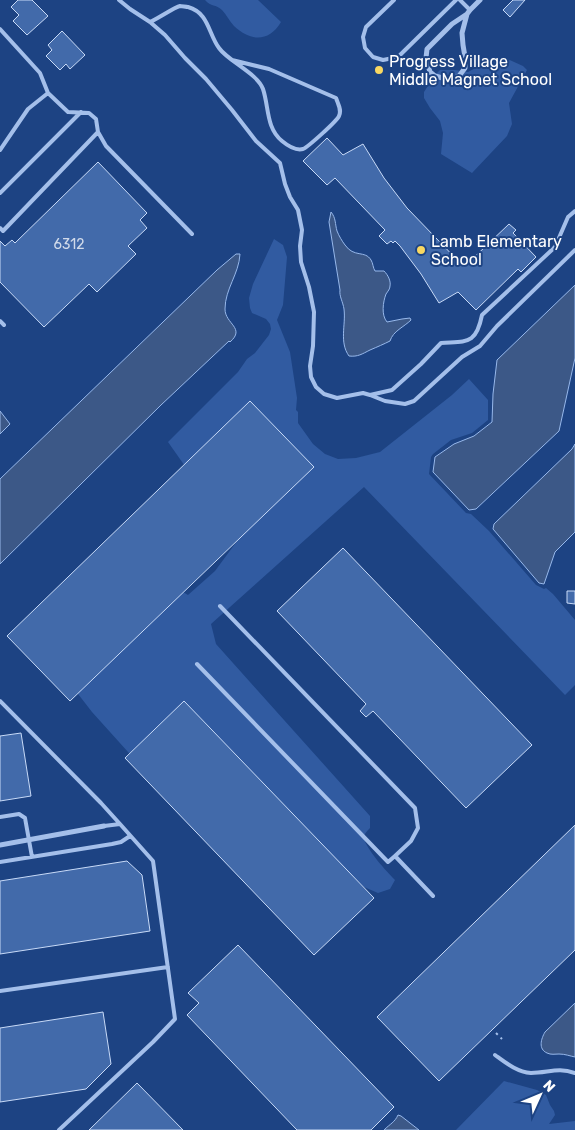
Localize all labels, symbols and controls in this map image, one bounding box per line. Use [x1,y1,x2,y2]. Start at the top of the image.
place label: Progress Village Middle Magnet School [389,52,552,89]
marker: Progress Village Middle Magnet School [373,64,385,76]
place label: Lamb Elementary School [431,232,562,269]
house number: 6312 [54,236,84,253]
marker: Lamb Elementary School [415,244,427,256]
north arrow [515,1070,565,1120]
text: N [539,1077,559,1096]

